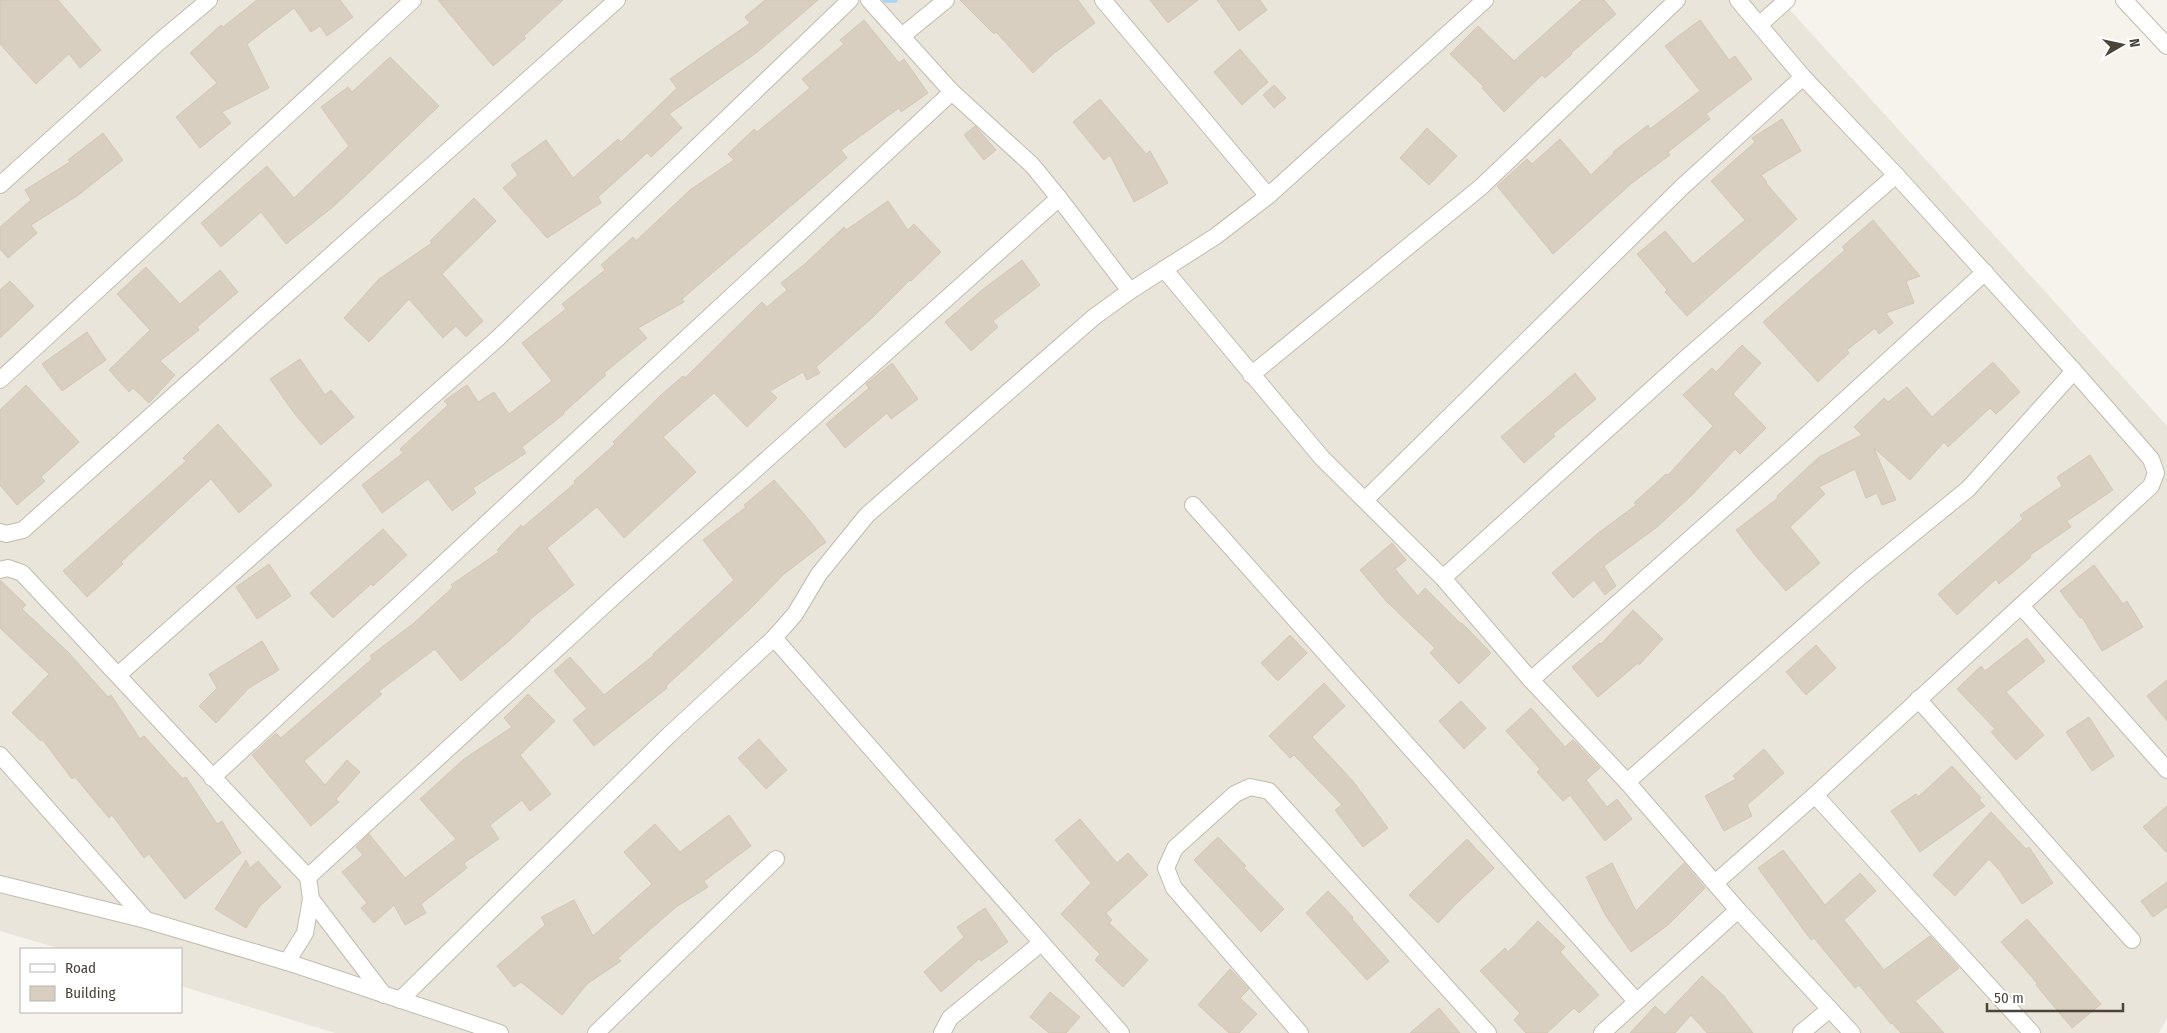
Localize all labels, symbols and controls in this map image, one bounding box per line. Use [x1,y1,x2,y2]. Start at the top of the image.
north arrow [2097,20,2147,70]
text: N [2125,38,2143,49]
legend [20,948,182,1013]
text: Road [65,959,96,977]
scale bar [1987,980,2123,1012]
text: Building [65,984,116,1002]
text: 50 m [1994,989,2024,1007]

